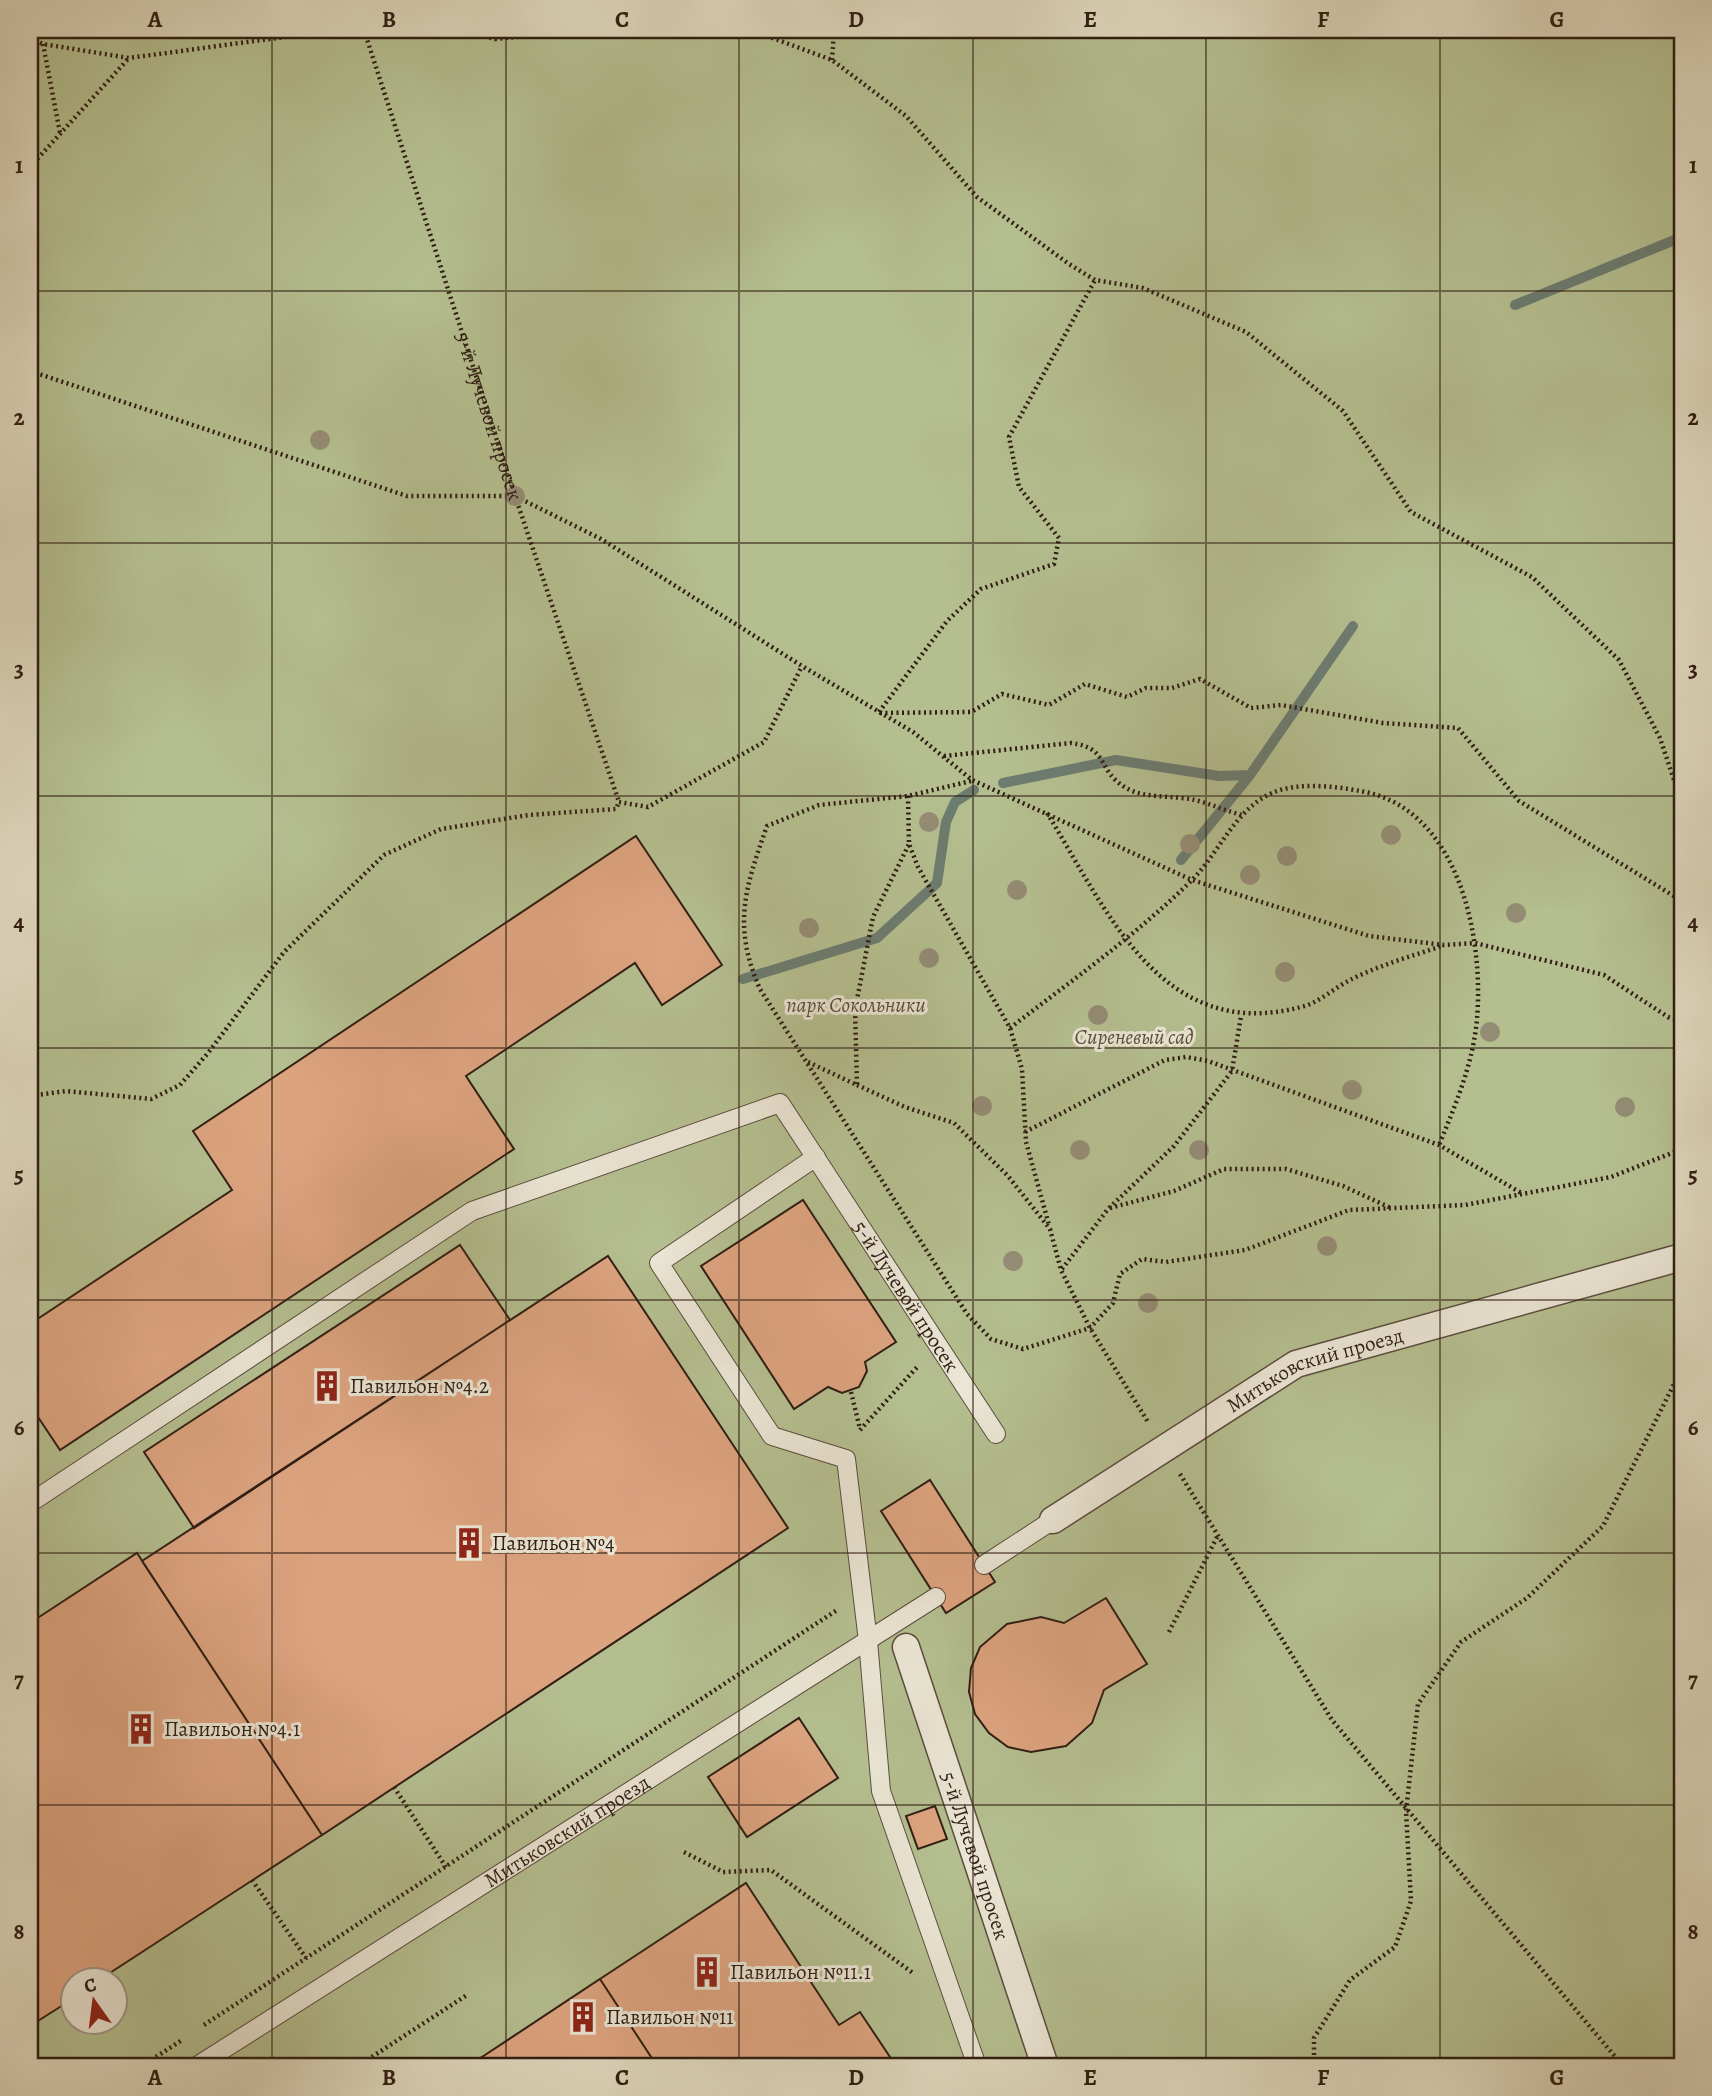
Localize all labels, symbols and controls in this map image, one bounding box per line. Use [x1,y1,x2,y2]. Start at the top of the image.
text: A [147,4,163,35]
text: B [382,4,396,35]
text: C [615,4,629,35]
text: D [848,4,864,35]
text: E [1083,4,1097,35]
text: F [1317,4,1330,35]
text: G [1549,4,1565,35]
text: 1 [15,150,23,181]
text: 1 [1689,150,1697,181]
street label: 5-й Лучевой просек [449,328,530,504]
text: 2 [13,402,25,433]
text: 2 [1687,402,1699,433]
text: 3 [14,654,24,685]
text: 3 [1688,654,1698,685]
text: 4 [14,907,25,938]
text: 4 [1688,907,1699,938]
park label: парк Сокольники [786,991,926,1019]
park label: Сиреневый сад [1074,1023,1194,1051]
text: 5 [14,1159,24,1190]
text: 5 [1688,1159,1698,1190]
street label: 5-й Лучевой просек [846,1215,966,1378]
street label: Митьковский проезд [1221,1321,1406,1419]
building icon: Павильон №4.2 [310,1369,344,1403]
place label: Павильон №4.2 [350,1372,489,1400]
text: 6 [14,1412,25,1443]
text: 6 [1688,1412,1699,1443]
building icon: Павильон №4 [452,1526,486,1560]
place label: Павильон №4 [492,1529,615,1557]
text: 7 [14,1664,24,1695]
text: 7 [1688,1664,1698,1695]
building icon: Павильон №4.1 [124,1712,158,1746]
place label: Павильон №4.1 [164,1715,300,1743]
street label: Митьковский проезд [479,1768,655,1894]
street label: 5-й Лучевой просек [934,1768,1016,1944]
text: 8 [13,1916,25,1947]
text: 8 [1687,1916,1699,1947]
building icon: Павильон №11.1 [690,1955,724,1989]
place label: Павильон №11.1 [730,1958,871,1986]
north arrow [60,1966,130,2036]
text: С [81,1971,99,2000]
building icon: Павильон №11 [566,2000,600,2034]
place label: Павильон №11 [606,2003,733,2031]
text: A [147,2062,163,2093]
text: B [382,2062,396,2093]
text: C [615,2062,629,2093]
text: D [848,2062,864,2093]
text: E [1083,2062,1097,2093]
text: F [1317,2062,1330,2093]
text: G [1549,2062,1565,2093]

